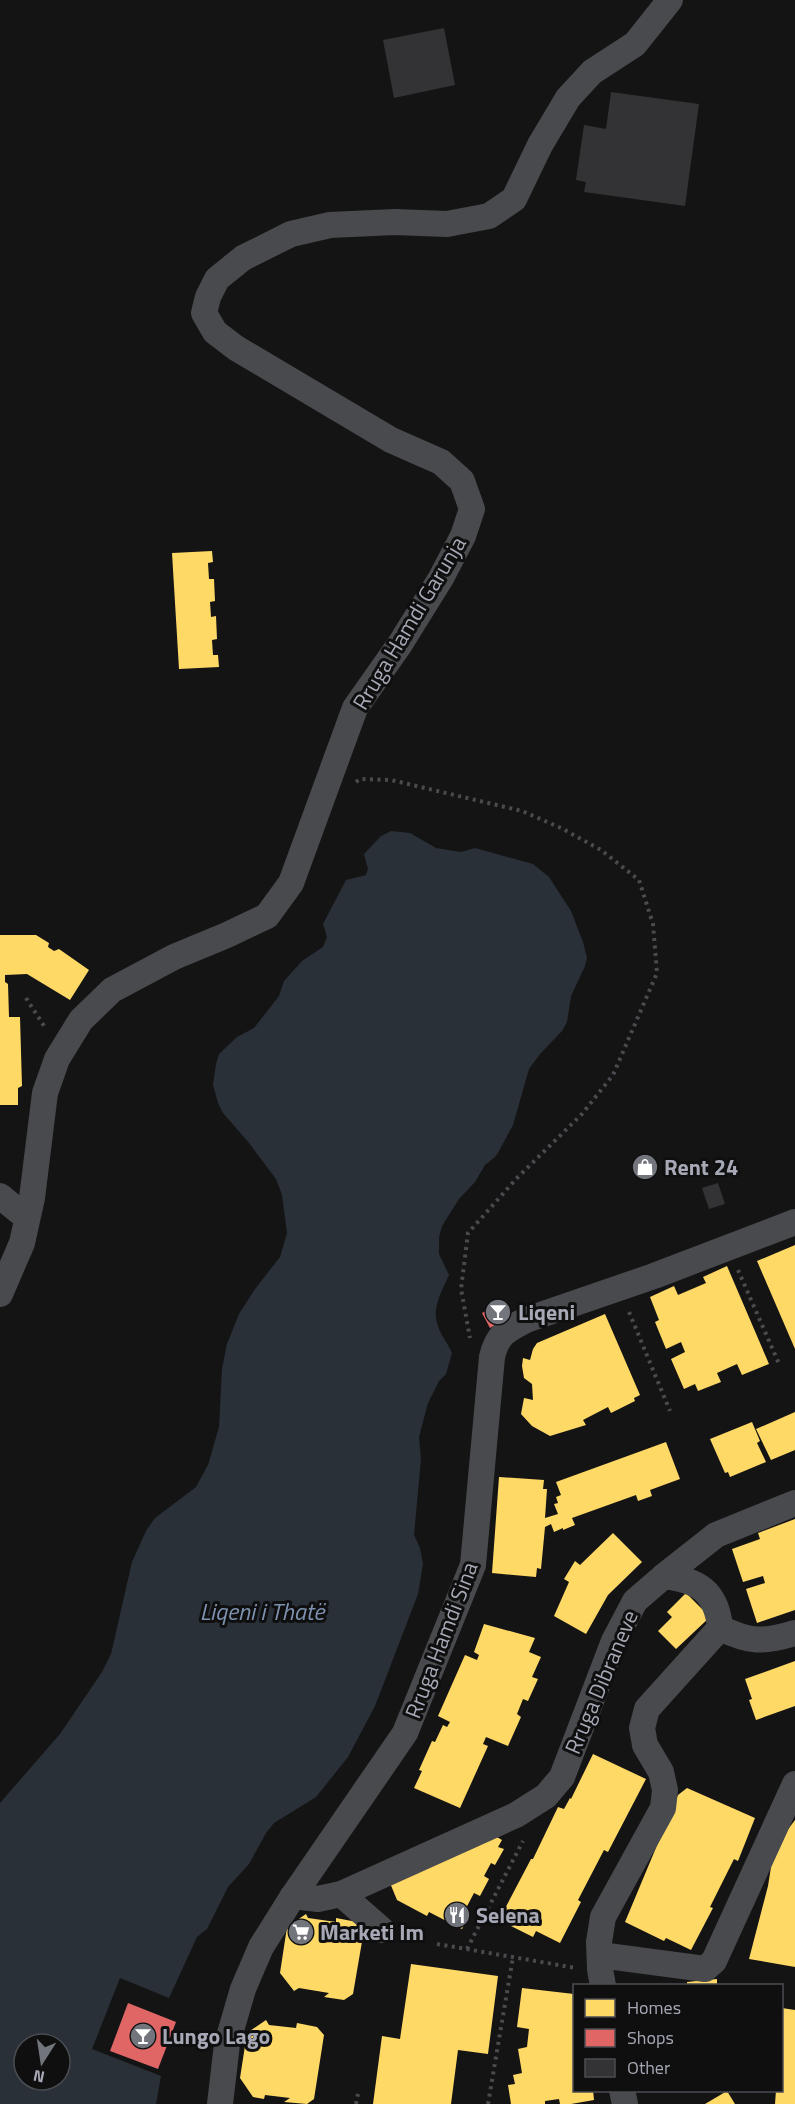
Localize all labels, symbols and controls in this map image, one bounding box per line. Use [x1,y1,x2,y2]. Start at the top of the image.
street label: Rruga Hamdi Garunja [344,530,474,716]
place label: Rent 24 [664,1150,738,1184]
shop icon: Rent 24 [630,1152,660,1182]
place label: Liqeni [518,1295,575,1329]
bar icon: Liqeni [483,1297,513,1327]
street label: Rruga Hamdi Sina [396,1557,486,1723]
water label: Liqeni i Thatë [200,1593,326,1629]
street label: Rruga Dibraneve [555,1605,647,1759]
place label: Selena [476,1898,540,1932]
restaurant icon: Selena [442,1900,472,1930]
place label: Marketi Im [320,1915,424,1949]
supermarket icon: Marketi Im [286,1917,316,1947]
legend [573,1984,783,2092]
text: Homes [627,1994,681,2021]
place label: Lungo Lago [162,2019,270,2053]
bar icon: Lungo Lago [128,2021,158,2051]
text: Shops [627,2024,674,2051]
north arrow [12,2032,72,2092]
text: Other [627,2054,670,2081]
text: N [31,2064,47,2090]

